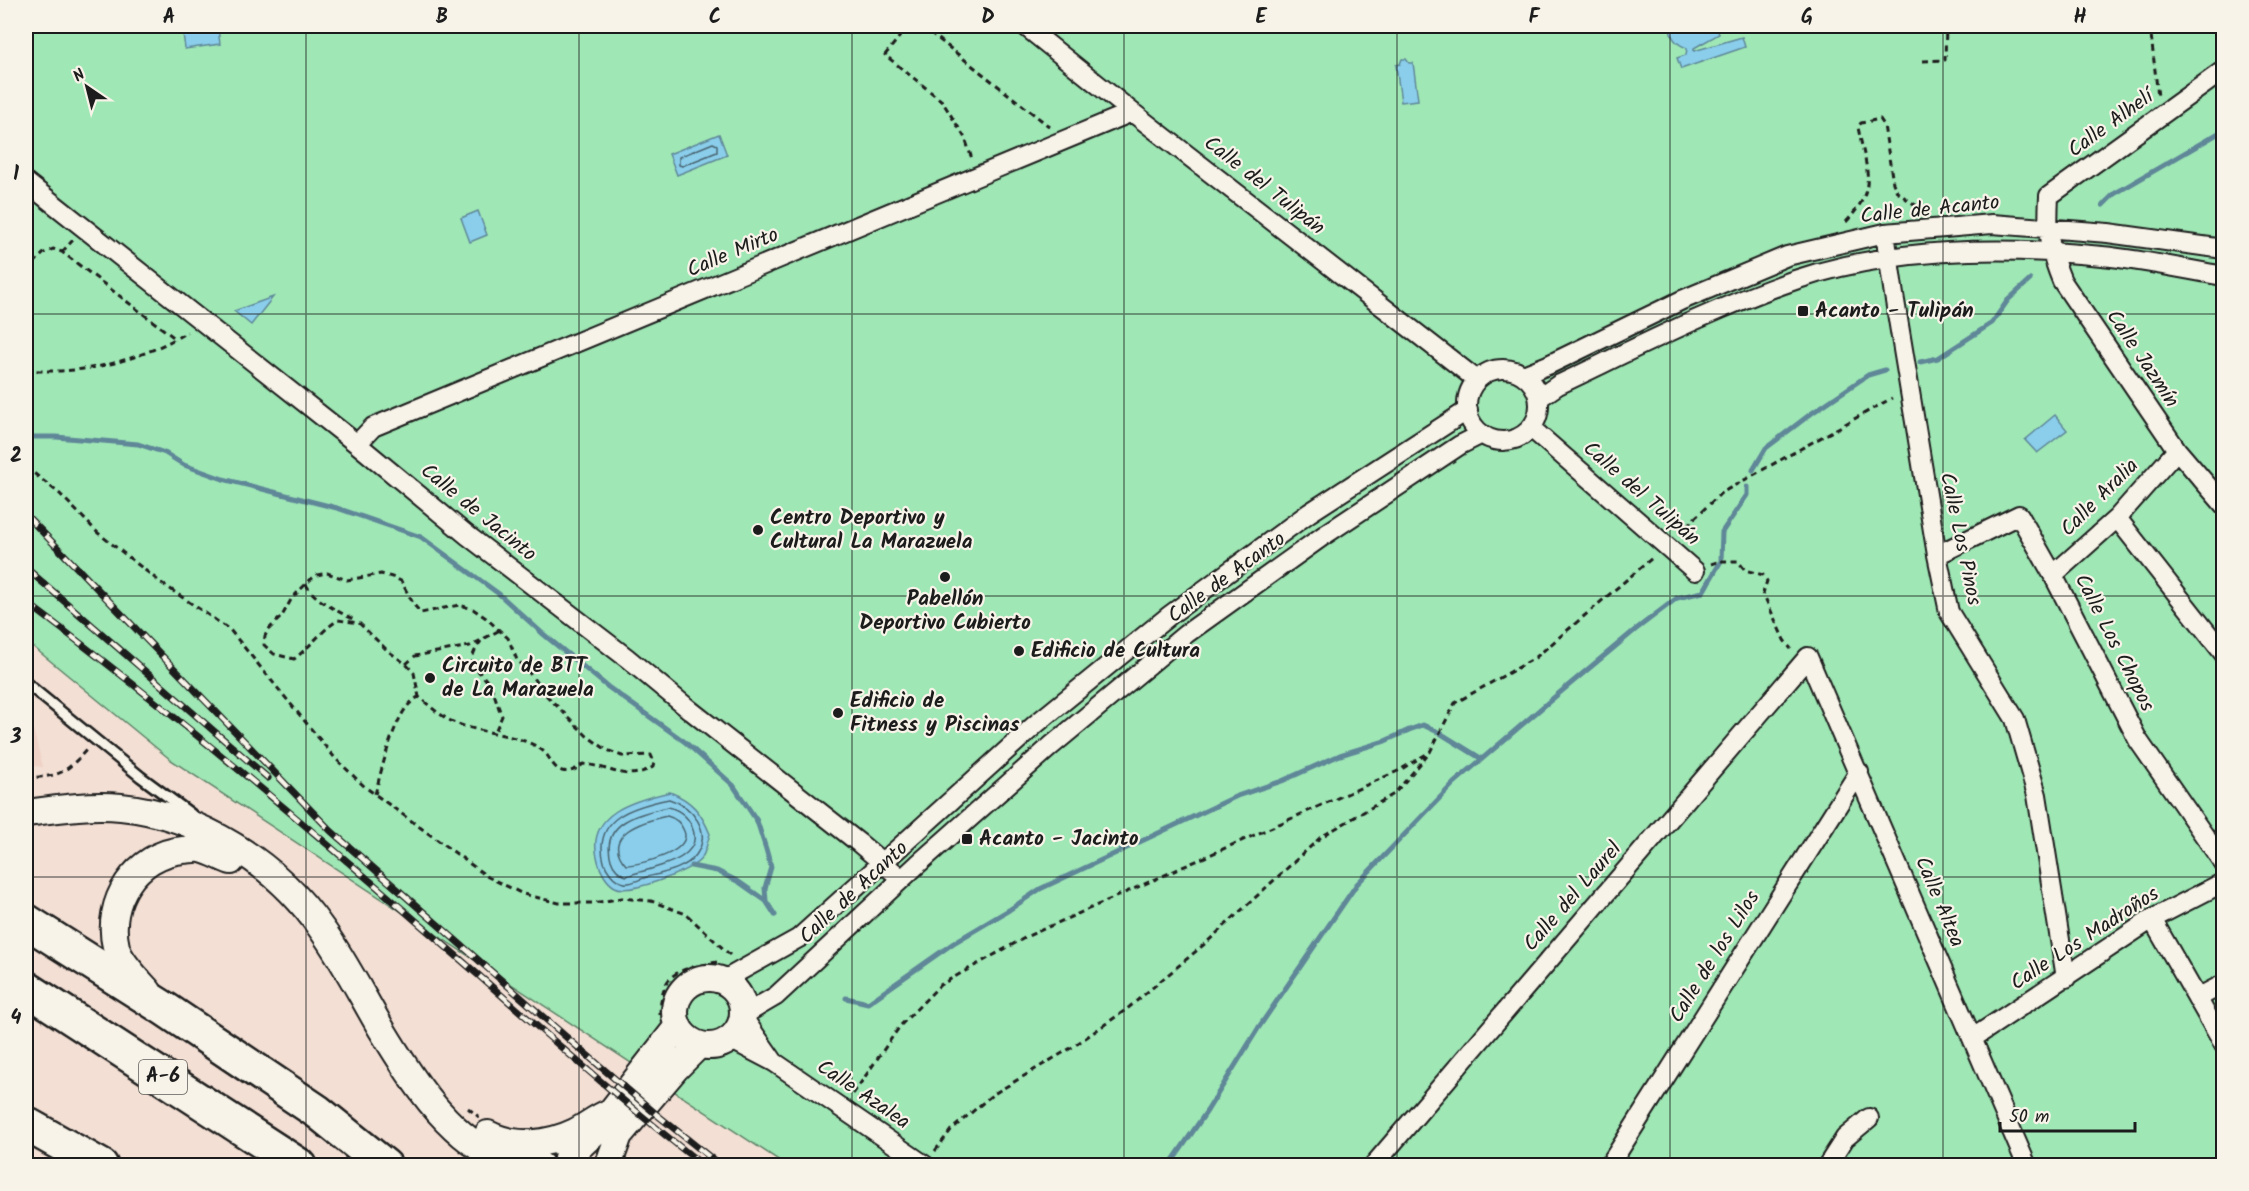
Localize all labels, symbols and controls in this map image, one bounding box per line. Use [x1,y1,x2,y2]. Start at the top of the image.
text: A [163,2,175,34]
text: B [436,2,448,34]
text: C [709,2,721,34]
text: D [981,2,995,34]
text: E [1255,2,1267,34]
text: F [1529,2,1541,34]
text: G [1801,2,1813,34]
text: H [2073,2,2087,34]
north arrow [57,57,117,117]
text: N [68,63,91,89]
street label: Calle Alhelí [2061,80,2163,167]
street label: Calle del Tulipán [1196,128,1332,244]
text: 1 [13,159,19,191]
street label: Calle de Acanto [1859,186,2001,234]
street label: Calle Mirto [682,219,784,287]
place label: Acanto - Tulipán [1815,295,1974,328]
street label: Calle Jazmín [2097,303,2187,415]
marker: Acanto - Tulipán [1796,304,1810,318]
street label: Calle del Tulipán [1575,433,1707,555]
text: 2 [10,441,22,473]
street label: Calle Aralia [2053,451,2147,545]
street label: Calle de Jacinto [413,456,543,570]
street label: Calle Los Pinos [1930,470,1990,608]
place label: Centro Deportivo y Cultural La Marazuela [770,502,973,559]
marker: Centro Deportivo y Cultural La Marazuela [751,523,765,537]
street label: Calle de Acanto [1161,524,1293,632]
street label: Calle Los Chopos [2065,568,2163,718]
marker: Pabellón Deportivo Cubierto [938,570,952,584]
place label: Pabellón Deportivo Cubierto [859,583,1031,640]
place label: Edificio de Cultura [1031,635,1200,668]
marker: Edificio de Cultura [1012,644,1026,658]
place label: Circuito de BTT de La Marazuela [442,650,594,707]
marker: Circuito de BTT de La Marazuela [423,671,437,685]
place label: Edificio de Fitness y Piscinas [850,685,1020,742]
marker: Edificio de Fitness y Piscinas [831,706,845,720]
text: 3 [10,722,22,754]
place label: Acanto - Jacinto [979,823,1139,856]
marker: Acanto - Jacinto [960,832,974,846]
street label: Calle de Acanto [792,833,916,953]
street label: Calle del Laurel [1516,834,1630,960]
street label: Calle Altea [1905,851,1973,953]
street label: Calle Los Madroños [2004,878,2166,1000]
street label: Calle de los Lilos [1661,884,1769,1030]
text: 4 [11,1003,22,1035]
street label: Calle Azalea [809,1051,917,1139]
road number: A-6 [139,1060,187,1094]
scale bar [2000,1095,2135,1133]
text: 50 m [2009,1103,2049,1132]

